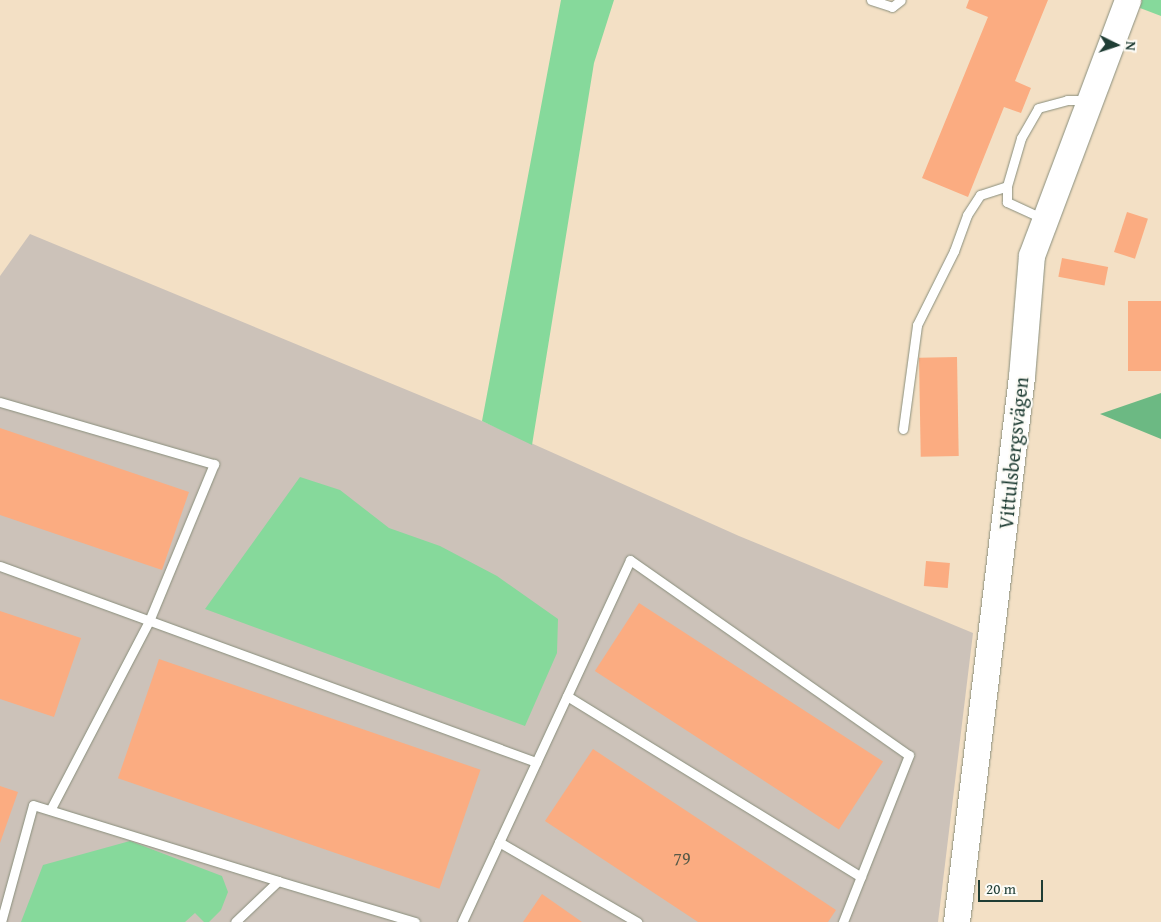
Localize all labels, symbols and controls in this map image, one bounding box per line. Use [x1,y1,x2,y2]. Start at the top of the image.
north arrow [1091,20,1141,70]
text: N [1121,41,1141,51]
street label: Vittulsbergsvägen [993,376,1033,530]
house number: 79 [673,848,691,870]
scale bar [981,870,1046,902]
text: 20 m [986,878,1016,899]

